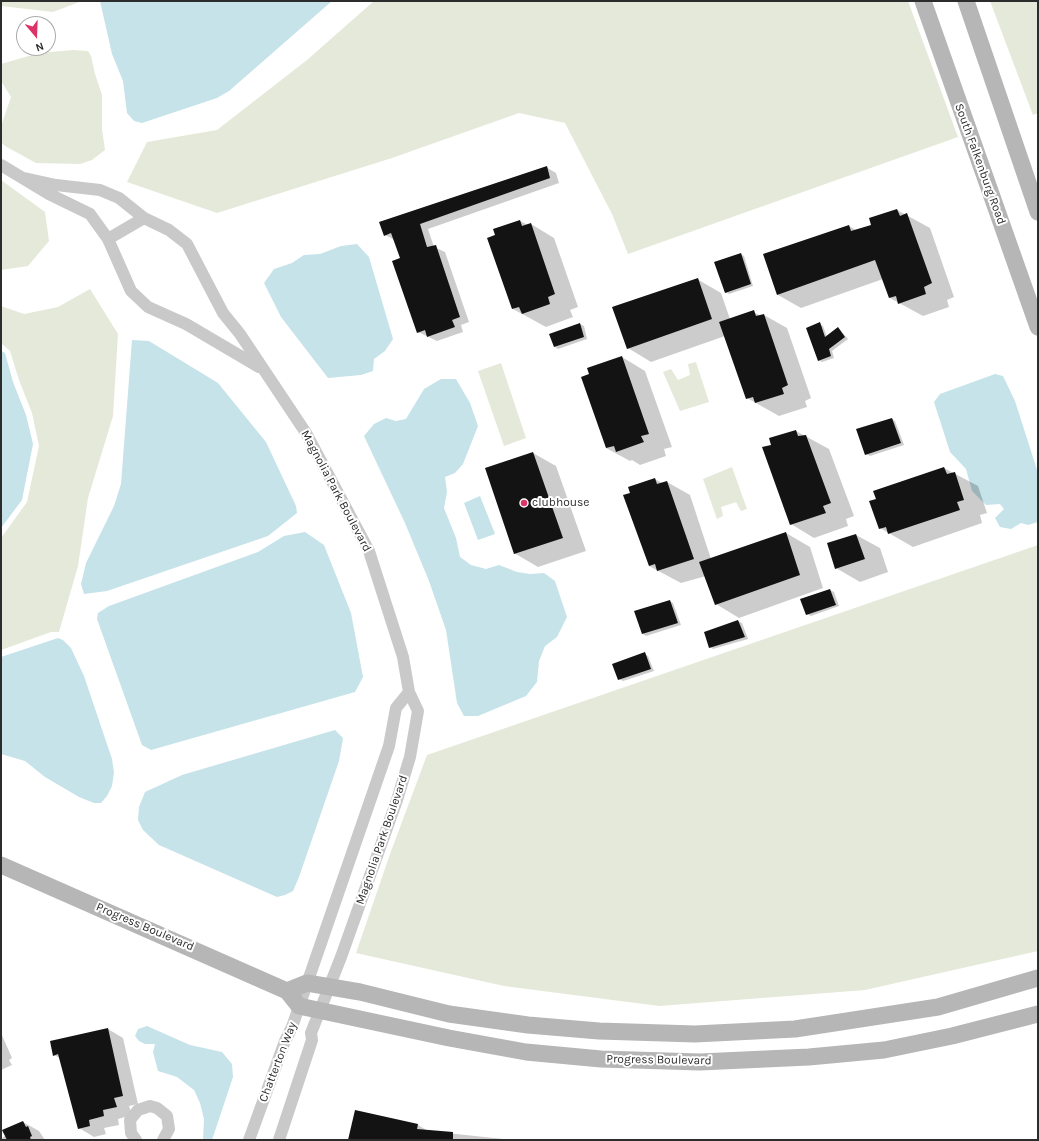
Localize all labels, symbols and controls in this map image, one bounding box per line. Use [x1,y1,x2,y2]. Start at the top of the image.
north arrow [16,16,56,56]
text: N [34,39,46,54]
street label: South Falkenburg Road [951,102,1009,226]
street label: Magnolia Park Boulevard [298,428,374,554]
place label: clubhouse [532,496,589,510]
marker: clubhouse [519,498,529,508]
street label: Magnolia Park Boulevard [353,773,411,907]
street label: Progress Boulevard [94,900,196,954]
street label: Chatterton Way [256,1020,300,1104]
street label: Progress Boulevard [606,1052,712,1068]

